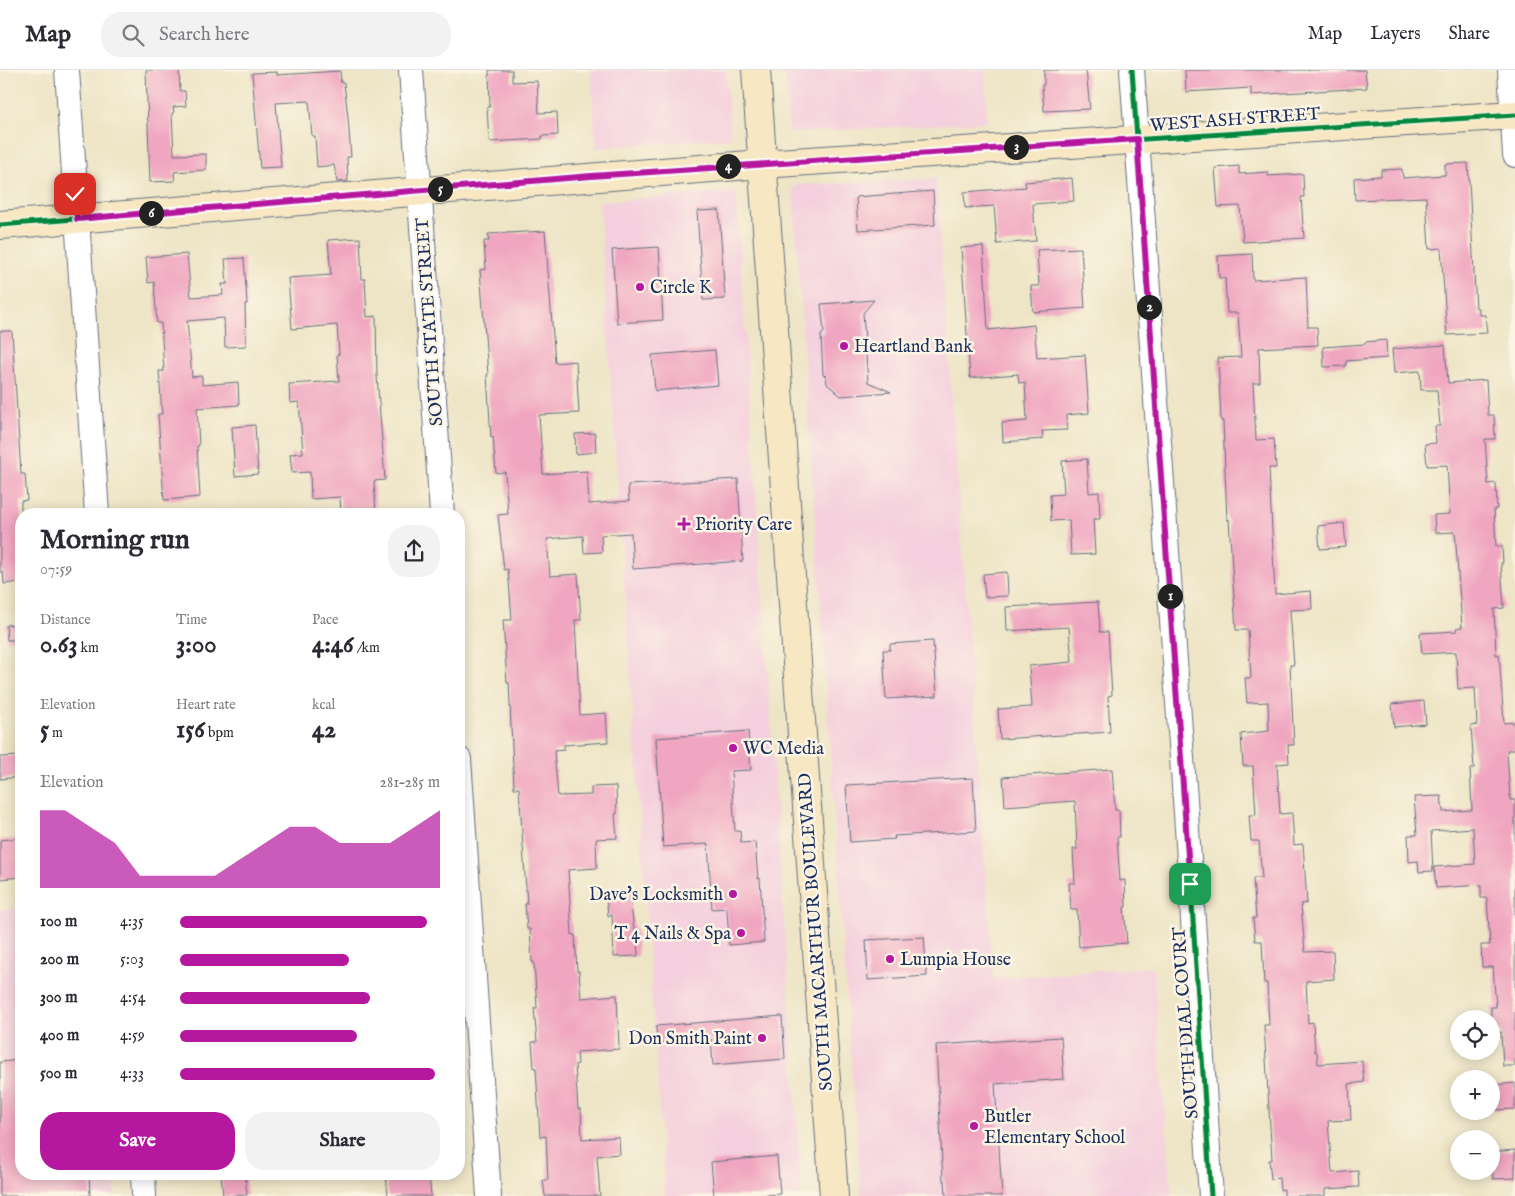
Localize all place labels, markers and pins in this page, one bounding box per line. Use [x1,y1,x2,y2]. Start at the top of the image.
pin: 3 [1004,134,1028,160]
pin: 4 [716,154,740,178]
pin [54,173,96,215]
pin: 5 [428,176,452,202]
pin: 6 [138,200,164,226]
place label: Circle K [650,277,713,300]
marker: Circle K [634,281,646,293]
pin: 2 [1136,294,1162,320]
place label: Heartland Bank [854,336,973,359]
marker: Heartland Bank [838,340,850,352]
place label: Priority Care [695,514,792,537]
marker: Priority Care [677,517,691,531]
pin: 1 [1158,584,1182,608]
place label: WC Media [743,738,824,761]
marker: WC Media [727,742,739,754]
pin [1169,863,1211,905]
place label: Dave's Locksmith [589,884,723,907]
marker: Dave's Locksmith [727,888,739,900]
place label: T 4 Nails & Spa [614,923,731,946]
marker: T 4 Nails & Spa [735,927,747,939]
place label: Lumpia House [900,949,1011,972]
marker: Lumpia House [884,953,896,965]
place label: Don Smith Paint [628,1028,752,1051]
marker: Don Smith Paint [756,1032,768,1044]
place label: Butler Elementary School [984,1106,1125,1150]
marker: Butler Elementary School [968,1120,980,1132]

